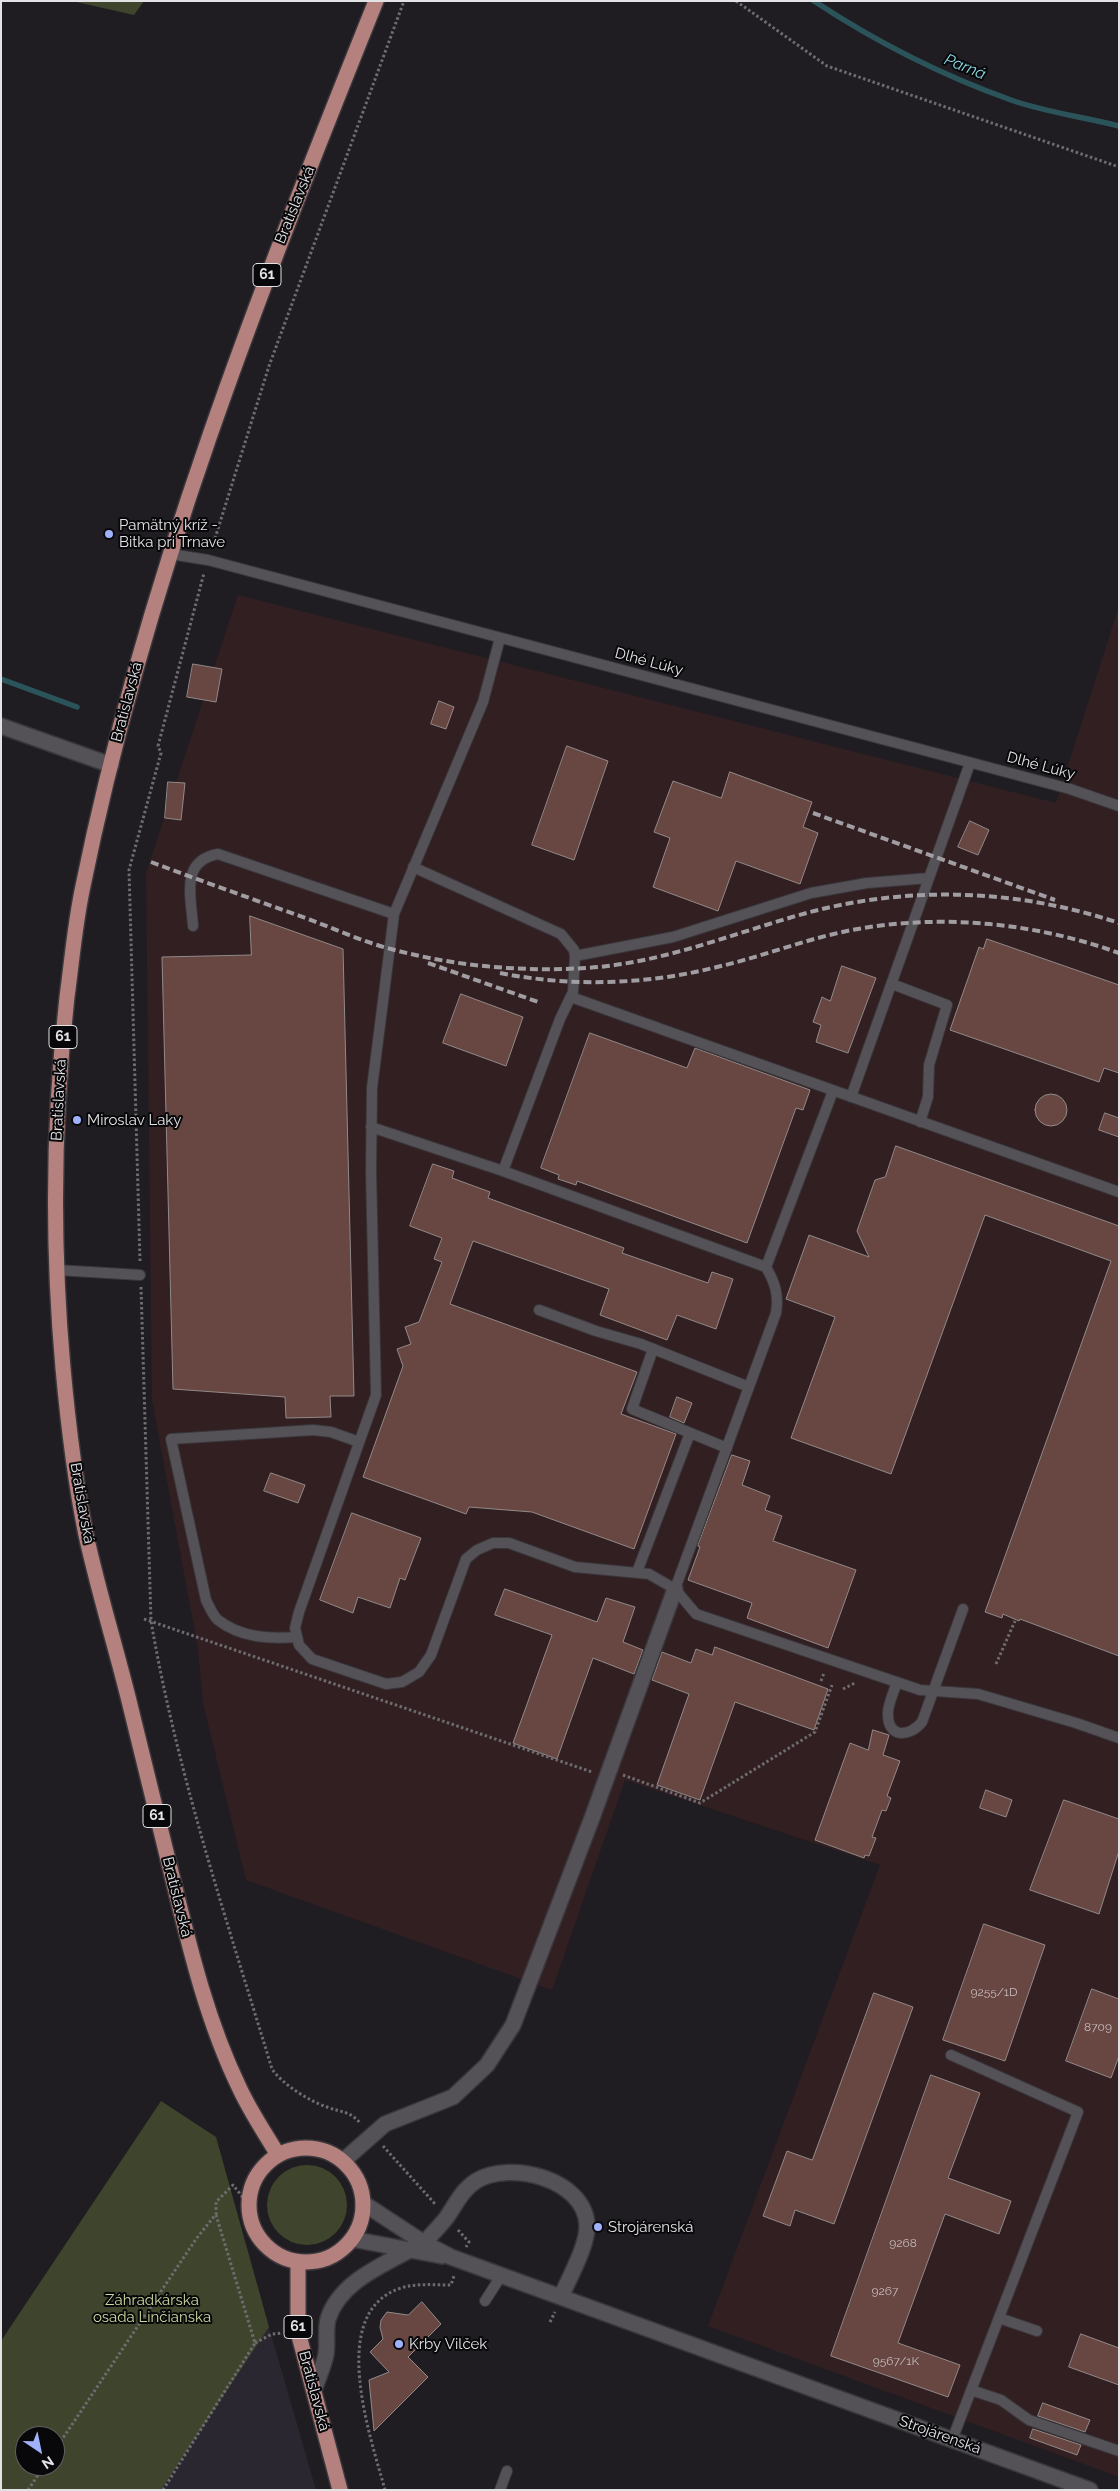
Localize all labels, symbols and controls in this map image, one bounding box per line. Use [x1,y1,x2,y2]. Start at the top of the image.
water label: Parná [941,50,989,84]
street label: Bratislavská [271,164,319,246]
road number: 61 [253,264,281,286]
place label: Pamätný kríž - Bitka pri Trnave [119,516,225,551]
marker: Pamätný kríž - Bitka pri Trnave [103,528,115,540]
street label: Dlhé Lúky [613,644,685,680]
street label: Bratislavská [108,660,146,744]
street label: Dlhé Lúky [1005,748,1077,784]
road number: 61 [49,1026,77,1048]
street label: Bratislavská [48,1059,70,1141]
place label: Miroslav Laky [87,1111,181,1129]
marker: Miroslav Laky [71,1114,83,1126]
street label: Bratislavská [66,1461,98,1545]
road number: 61 [143,1804,171,1828]
street label: Bratislavská [158,1855,196,1939]
house number: 9255/1D [970,1985,1018,1999]
house number: 8709 [1084,2020,1112,2034]
place label: Strojárenská [608,2218,693,2236]
marker: Strojárenská [592,2221,604,2233]
house number: 9268 [889,2236,917,2250]
house number: 9267 [872,2284,898,2298]
park label: Záhradkárska osada Linčianska [93,2291,211,2326]
road number: 61 [284,2316,312,2338]
place label: Krby Vilček [409,2335,487,2353]
marker: Krby Vilček [393,2338,405,2350]
street label: Bratislavská [295,2349,333,2433]
house number: 9567/1K [873,2354,919,2368]
street label: Strojárenská [897,2412,983,2458]
north arrow [15,2426,65,2476]
text: N [39,2453,57,2472]

